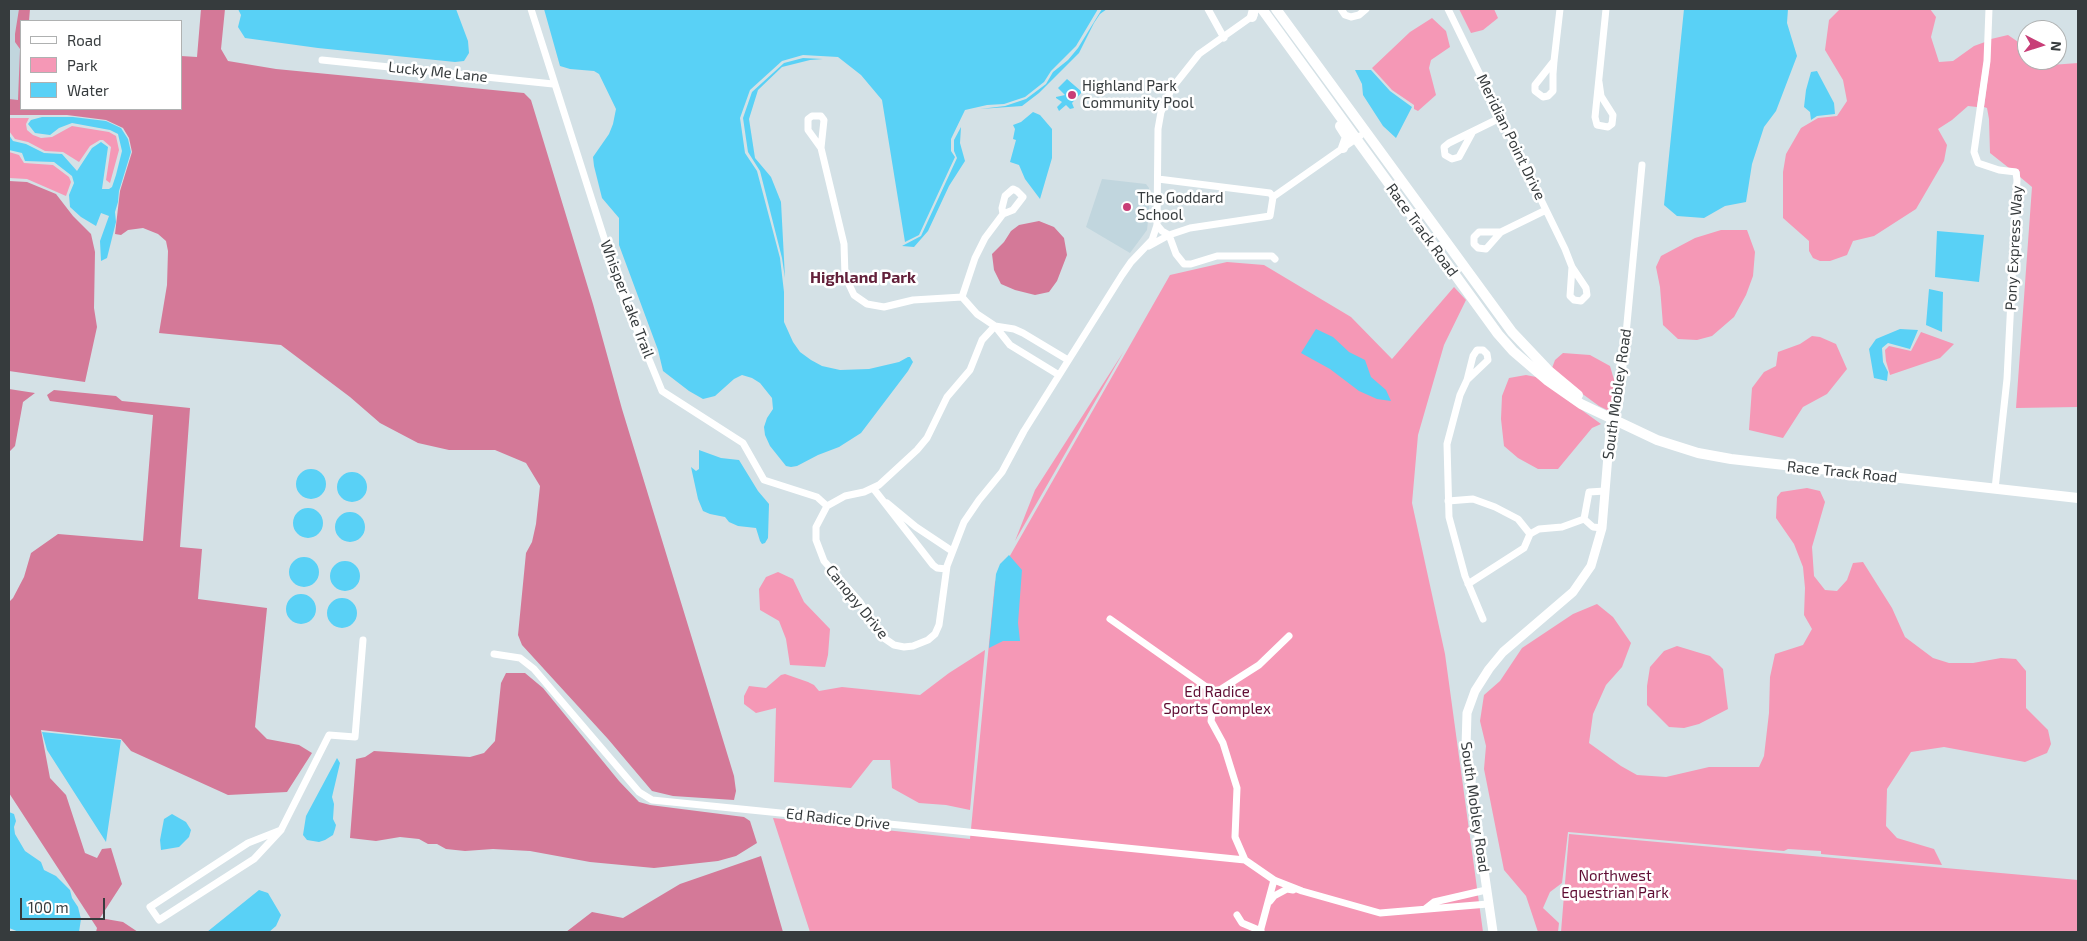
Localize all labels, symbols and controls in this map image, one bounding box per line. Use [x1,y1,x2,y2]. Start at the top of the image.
legend [20,20,182,110]
north arrow [2017,20,2067,70]
text: Road [67,31,102,49]
text: N [2048,40,2065,52]
text: Park [67,56,98,74]
street label: Lucky Me Lane [387,58,489,86]
street label: Meridian Point Drive [1473,71,1549,203]
place label: Highland Park Community Pool [1082,77,1194,112]
text: Water [67,81,109,99]
marker: Highland Park Community Pool [1066,89,1078,101]
street label: Race Track Road [1382,180,1462,280]
street label: Pony Express Way [2002,185,2026,311]
place label: The Goddard School [1137,189,1224,224]
marker: The Goddard School [1121,201,1133,213]
street label: Whisper Lake Trail [596,237,658,361]
district label: Highland Park [810,268,916,288]
street label: South Mobley Road [1599,328,1635,460]
street label: Race Track Road [1786,457,1898,487]
street label: Canopy Drive [822,562,892,642]
park label: Ed Radice Sports Complex [1163,683,1271,718]
street label: South Mobley Road [1457,741,1493,873]
street label: Ed Radice Drive [785,805,891,833]
park label: Northwest Equestrian Park [1561,867,1669,902]
scale bar [22,888,108,920]
text: 100 m [28,898,69,916]

